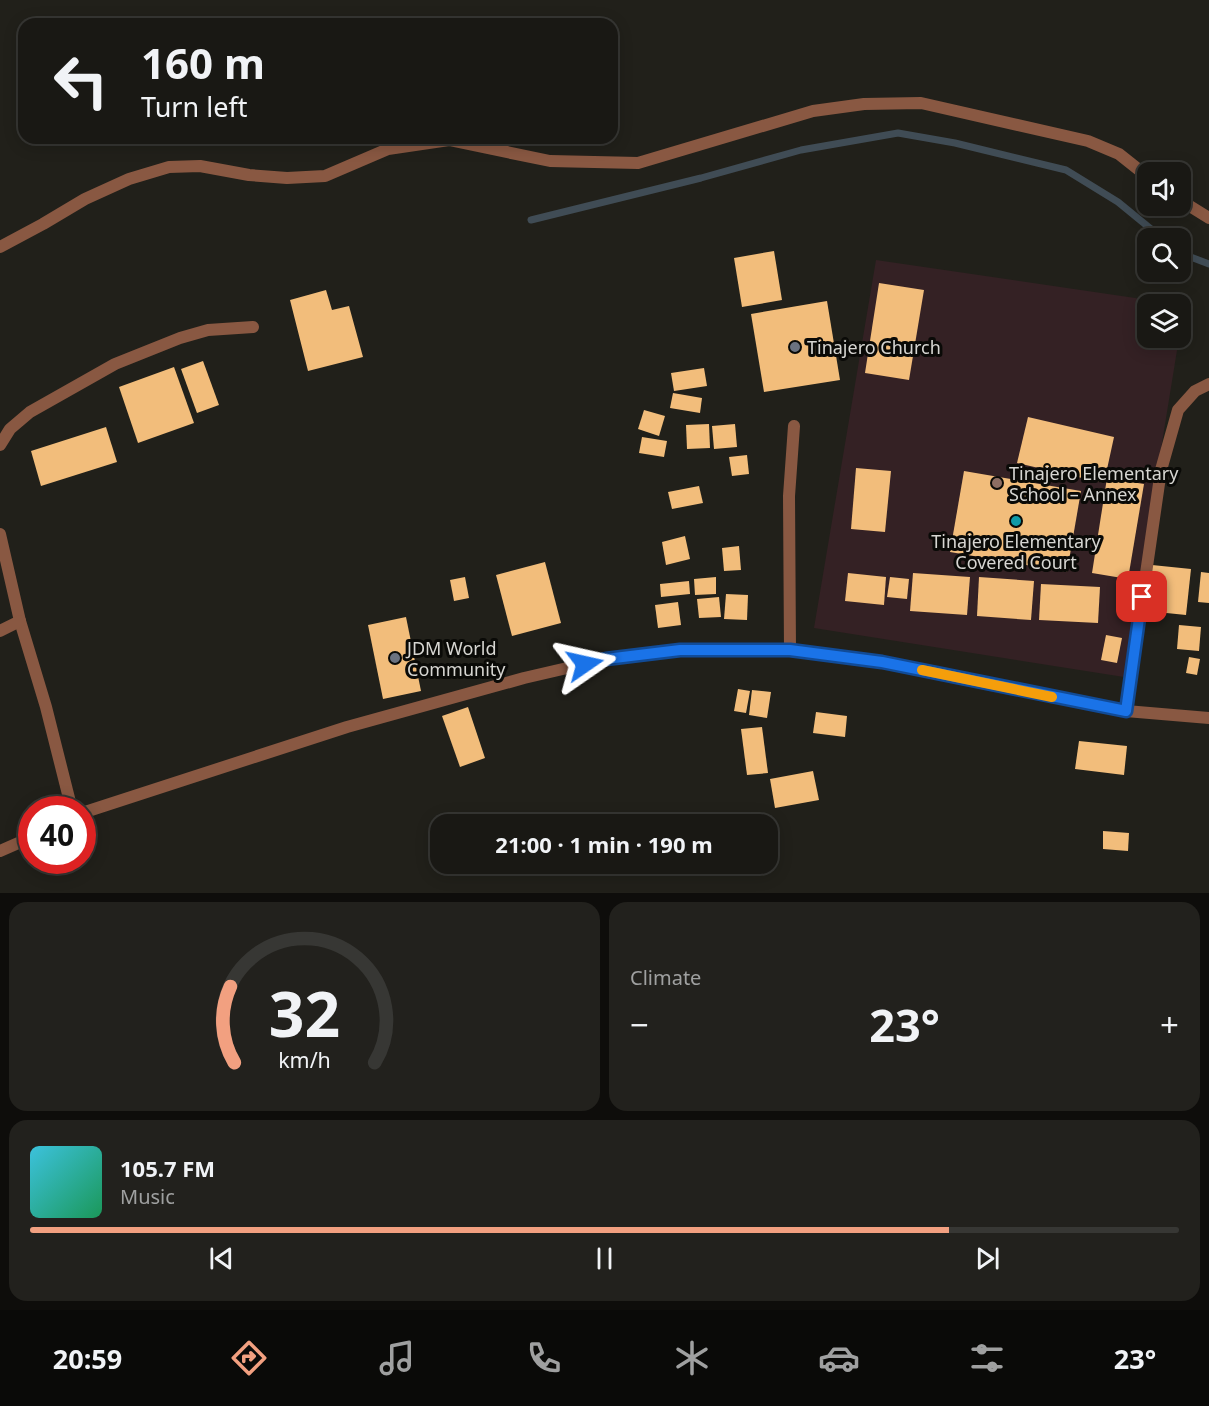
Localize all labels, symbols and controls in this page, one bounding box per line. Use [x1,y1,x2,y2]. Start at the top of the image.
text: 160 m [141,34,265,91]
icon: left [42,42,120,120]
text: Turn left [141,88,247,125]
map controls [1137,162,1191,348]
button: sound [1137,162,1191,216]
button: search [1137,228,1191,282]
button: layers [1137,294,1191,348]
place label: Tinajero Church [807,335,941,359]
marker: Tinajero Church [788,340,802,354]
place label: Tinajero Elementary School – Annex [1009,461,1179,506]
marker: Tinajero Elementary School – Annex [990,476,1004,490]
marker: Tinajero Elementary Covered Court [1009,514,1023,528]
place label: Tinajero Elementary Covered Court [931,529,1102,574]
pin [1116,571,1167,622]
icon: arrive [1125,580,1158,613]
position arrow [553,632,617,696]
place label: JDM World Community [405,636,506,681]
marker: JDM World Community [388,651,402,665]
speed limit sign: 40 [18,796,96,874]
text: 21:00 · 1 min · 190 m [495,829,713,859]
text: Climate [630,964,701,991]
text: 32 [269,970,340,1055]
text: 23° [869,994,940,1055]
text: − [630,1002,649,1047]
text: + [1160,1002,1179,1047]
text: km/h [278,1046,331,1075]
text: 105.7 FM [120,1153,215,1183]
text: Music [120,1183,175,1210]
icon: previous [205,1242,238,1275]
icon: pause [588,1242,621,1275]
icon: next [971,1242,1004,1275]
icon: directions [228,1337,270,1379]
icon: music [376,1337,418,1379]
icon: phone [523,1337,565,1379]
icon: climate [671,1337,713,1379]
icon: car [818,1337,860,1379]
icon: filters [966,1337,1008,1379]
text: 20:59 [53,1340,122,1377]
text: 23° [1114,1340,1156,1377]

